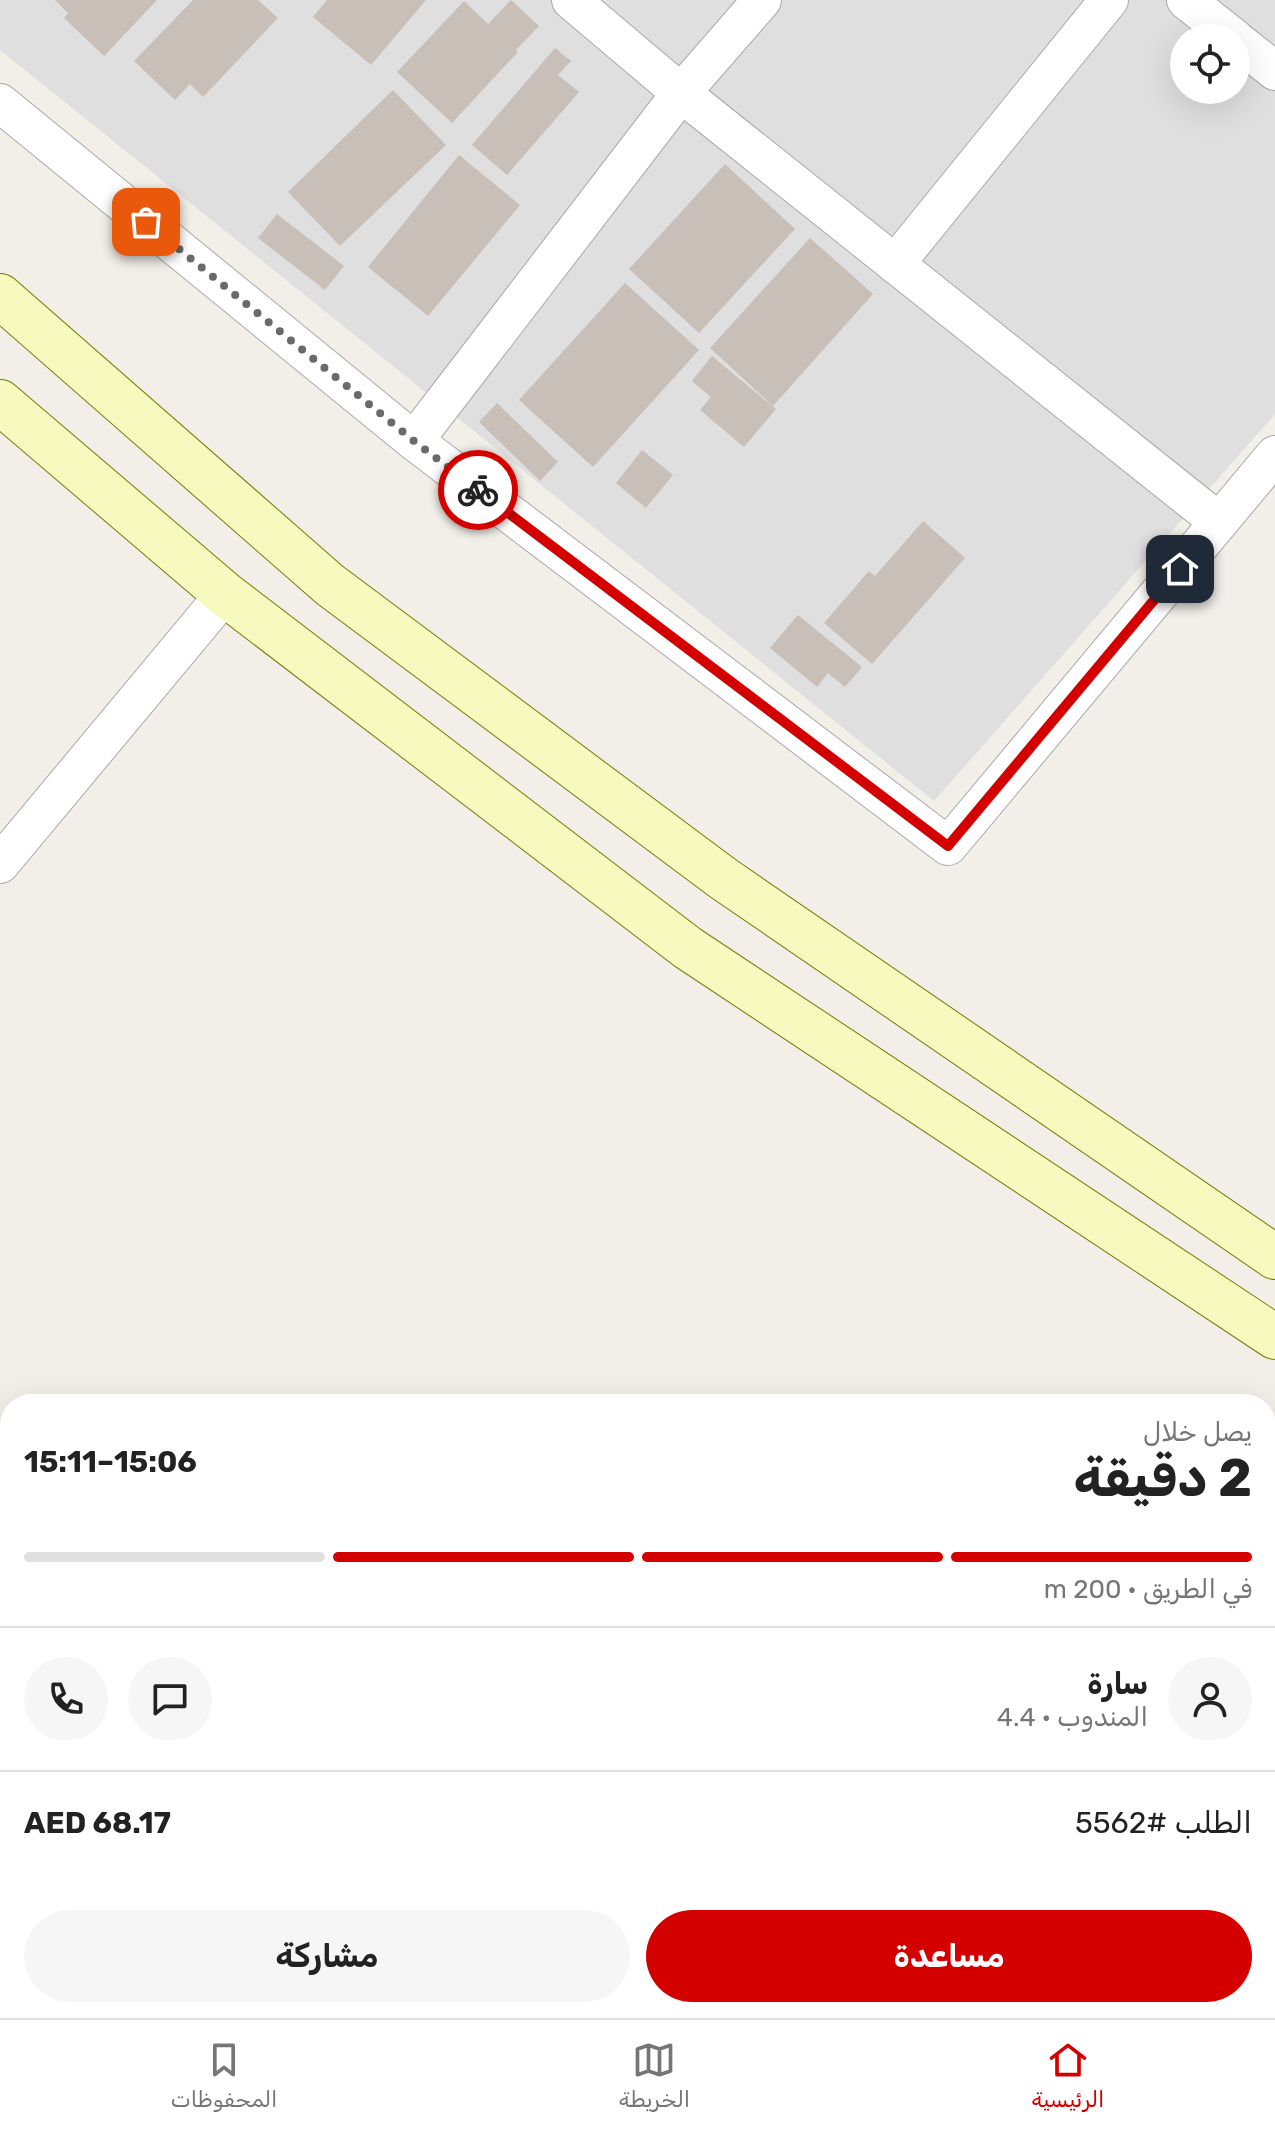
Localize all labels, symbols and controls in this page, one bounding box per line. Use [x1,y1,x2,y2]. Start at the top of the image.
map controls [1170,24,1250,104]
button: locate [1170,24,1250,104]
pin [112,188,180,256]
icon: bag [124,200,168,244]
courier [438,450,518,530]
icon: bike [456,468,500,512]
pin [1146,535,1214,603]
icon: home [1158,547,1202,591]
text: يصل خلال [1143,1417,1252,1448]
text: 15:06–15:11 [24,1444,197,1480]
text: 2 دقيقة [1073,1447,1252,1509]
text: في الطريق · 200 m [1044,1574,1252,1605]
button: phone [24,1657,108,1741]
button: chat [128,1657,212,1741]
button: person [1168,1657,1252,1741]
text: سارة [1087,1666,1148,1702]
text: المندوب · 4.4 [997,1702,1148,1733]
text: AED 68.17 [24,1805,171,1841]
text: الطلب #5562 [1075,1805,1252,1841]
button: مشاركة [24,1910,630,2002]
button: مساعدة [646,1910,1252,2002]
tab: المحفوظات [171,2038,277,2113]
tab: الخريطة [619,2038,690,2113]
tab: الرئيسية [1031,2038,1104,2113]

